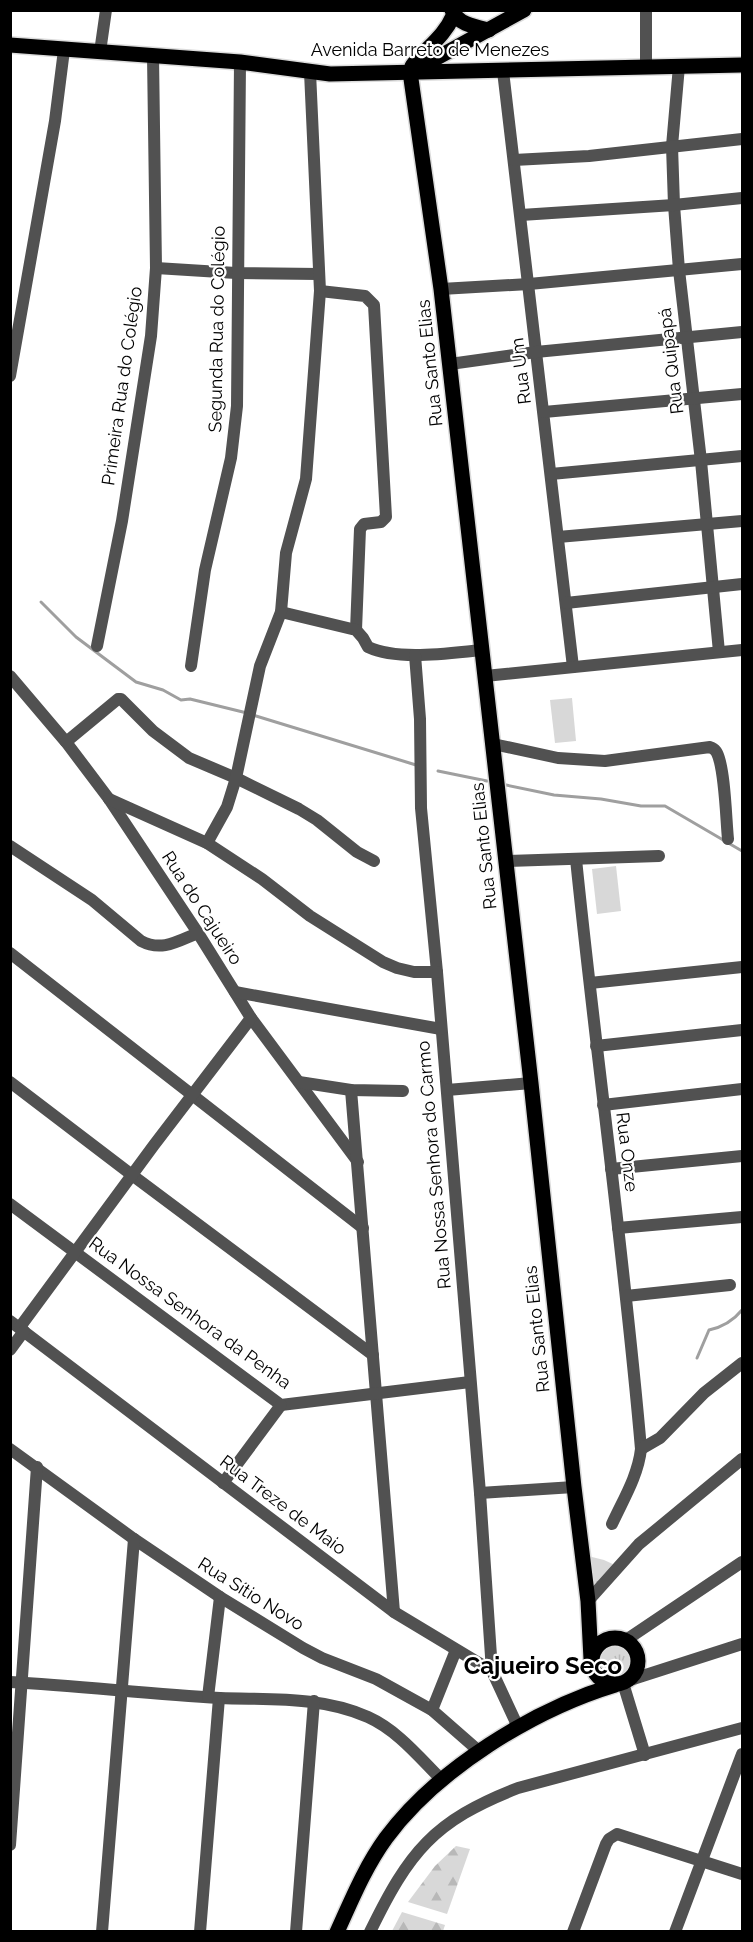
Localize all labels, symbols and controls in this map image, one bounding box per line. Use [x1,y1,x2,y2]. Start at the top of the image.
street label: Avenida Barreto de Menezes [311,39,550,60]
street label: Segunda Rua do Colégio [204,225,229,433]
street label: Primeira Rua do Colégio [97,285,146,487]
street label: Rua Santo Elias [412,298,447,427]
street label: Rua Quipapá [654,307,687,415]
street label: Rua Um [506,337,535,405]
street label: Rua Santo Elias [466,781,501,910]
street label: Rua do Cajueiro [158,847,247,969]
street label: Rua Nossa Senhora do Carmo [412,1040,455,1290]
street label: Rua Onze [612,1111,643,1193]
street label: Rua Nossa Senhora da Penha [85,1232,295,1393]
street label: Rua Santo Elias [519,1264,554,1393]
street label: Rua Treze de Maio [216,1450,351,1559]
street label: Rua Sítio Novo [194,1553,308,1635]
district label: Cajueiro Seco [464,1651,622,1680]

